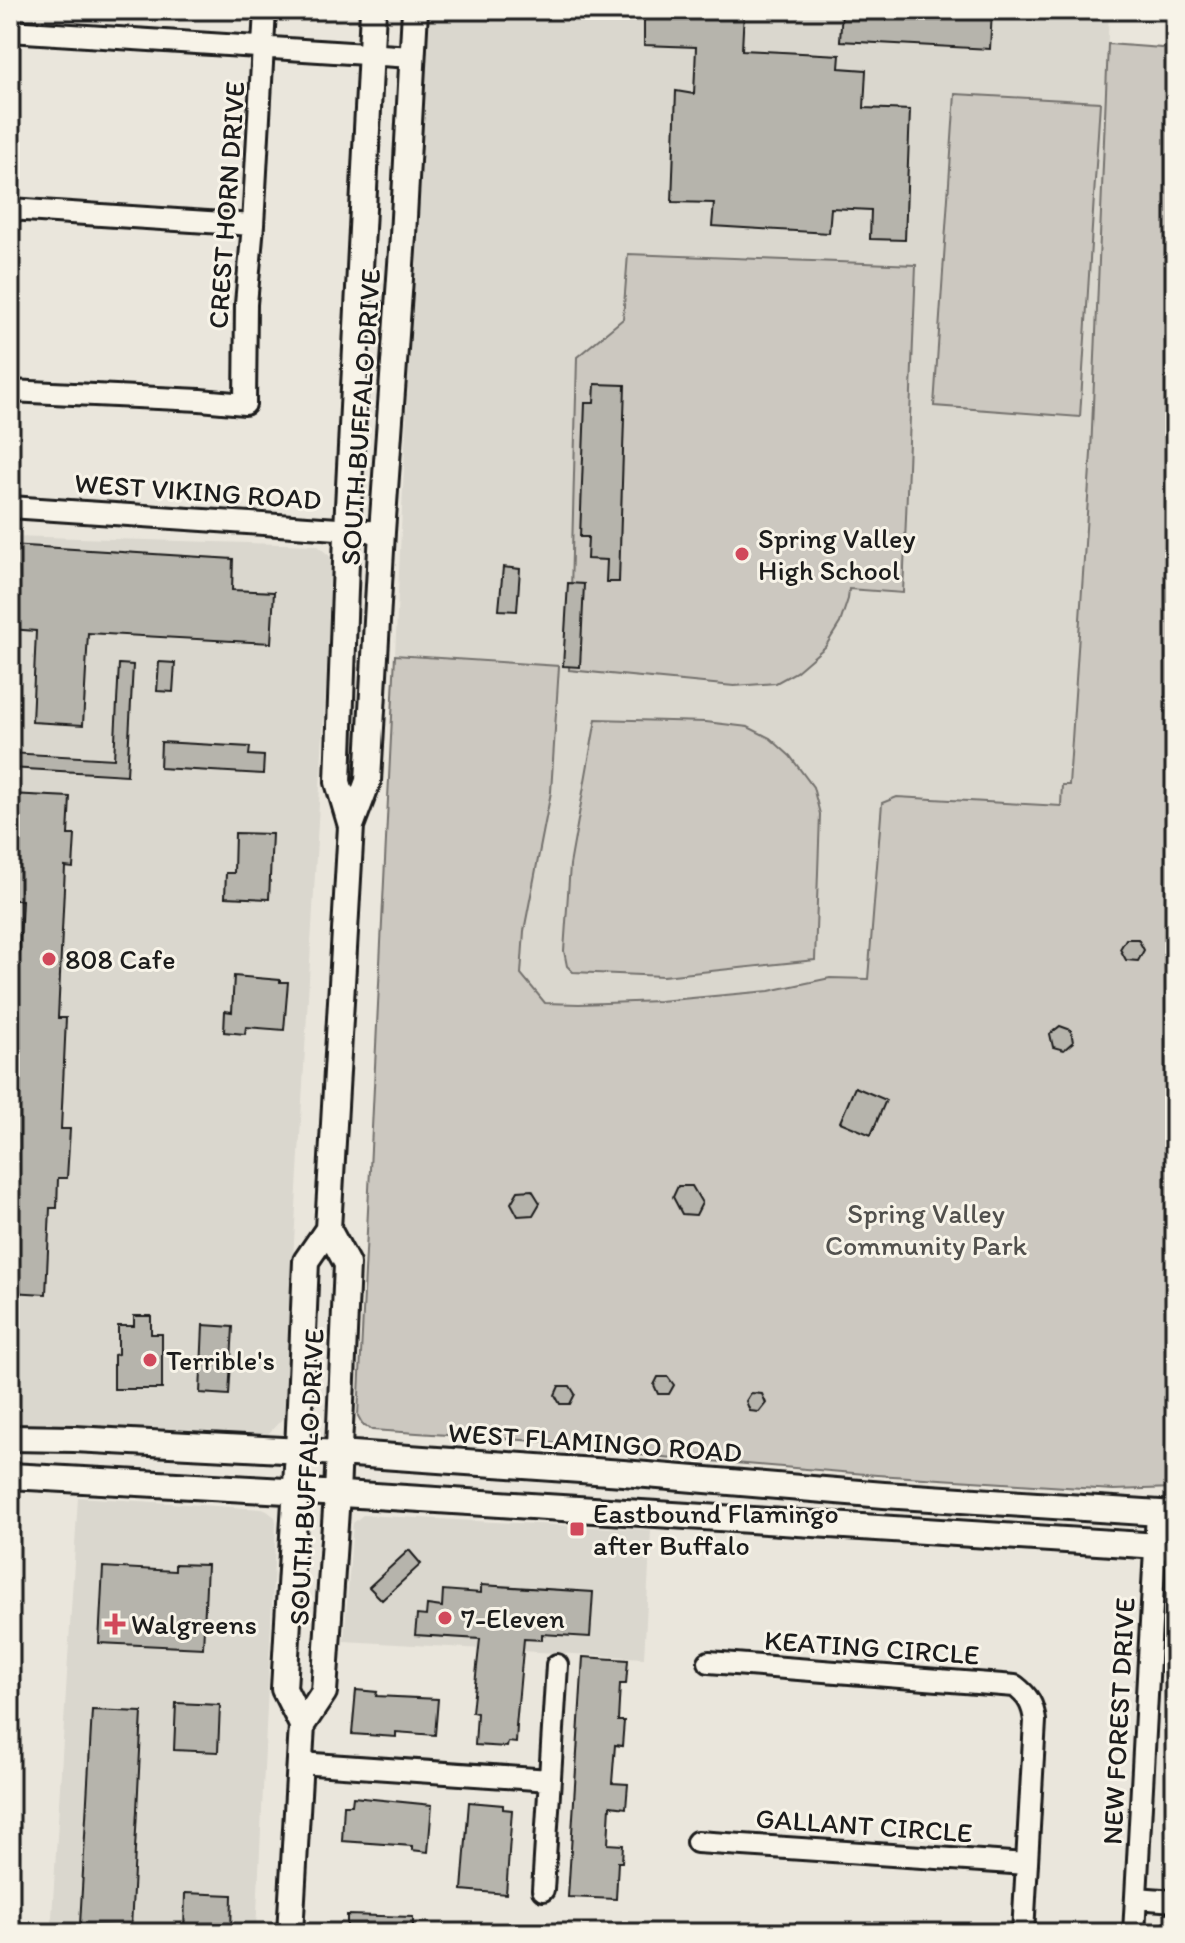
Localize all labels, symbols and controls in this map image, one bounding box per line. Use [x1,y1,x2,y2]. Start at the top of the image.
street label: CREST HORN DRIVE [200,80,252,330]
street label: SOUTH BUFFALO DRIVE [333,268,387,566]
street label: WEST VIKING ROAD [73,465,323,517]
place label: Spring Valley High School [758,521,916,587]
marker: Spring Valley High School [733,545,751,563]
place label: 808 Cafe [65,942,176,976]
marker: 808 Cafe [40,950,58,968]
park label: Spring Valley Community Park [825,1196,1027,1262]
street label: SOUTH BUFFALO DRIVE [281,1328,331,1626]
place label: Terrible's [166,1343,275,1377]
marker: Terrible's [141,1351,159,1369]
street label: WEST FLAMINGO ROAD [447,1415,743,1469]
place label: Eastbound Flamingo after Buffalo [593,1496,839,1562]
marker: Eastbound Flamingo after Buffalo [568,1520,586,1538]
street label: NEW FOREST DRIVE [1095,1596,1141,1846]
place label: 7-Eleven [461,1601,565,1635]
place label: Walgreens [131,1607,257,1641]
marker: 7-Eleven [436,1609,454,1627]
marker: Walgreens [106,1615,124,1633]
street label: KEATING CIRCLE [763,1623,981,1671]
street label: GALLANT CIRCLE [754,1800,974,1850]

